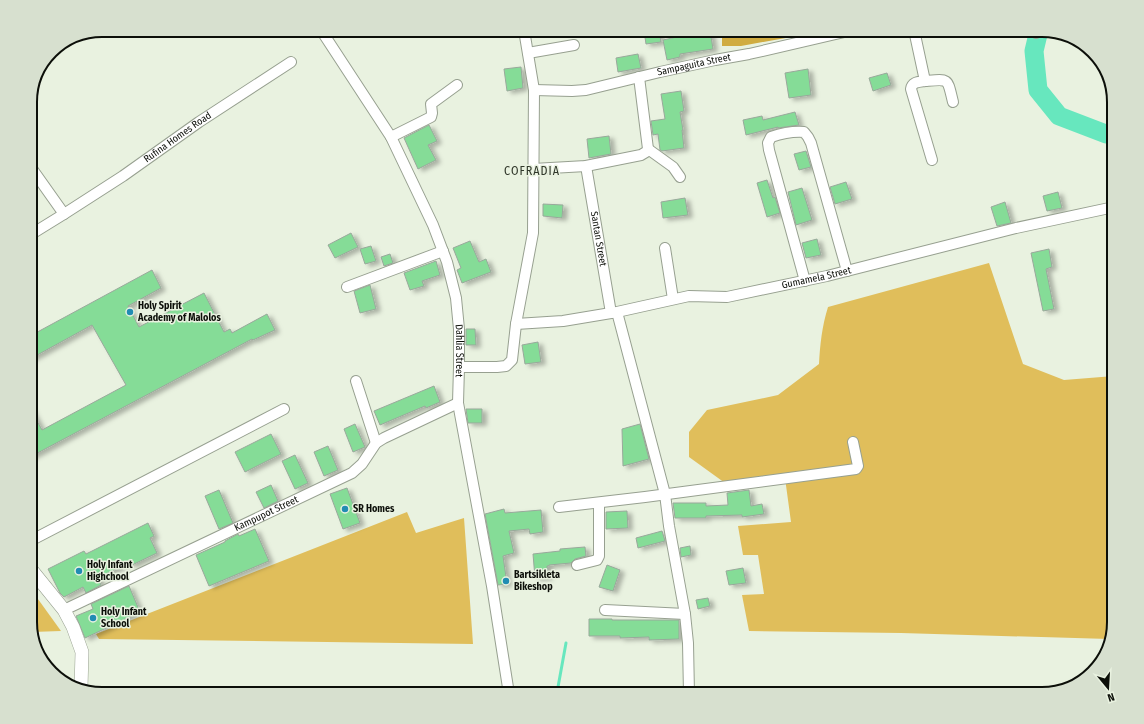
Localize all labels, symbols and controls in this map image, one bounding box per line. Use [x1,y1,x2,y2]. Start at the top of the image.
street label: Sampaguita Street [656,51,733,78]
street label: Rufina Homes Road [141,110,214,165]
district label: COFRADIA [504,164,560,178]
street label: Santan Street [588,211,609,268]
street label: Gumamela Street [781,264,853,291]
place label: Holy Spirit Academy of Malolos [137,300,221,324]
marker: Holy Spirit Academy of Malolos [125,307,135,317]
street label: Dahlia Street [453,324,465,378]
street label: Kampupot Street [232,493,301,534]
place label: SR Homes [353,503,395,515]
marker: SR Homes [340,504,350,514]
place label: Holy Infant Highchool [87,559,133,583]
marker: Holy Infant Highchool [74,566,84,576]
place label: Bartsikleta Bikeshop [514,569,560,593]
marker: Bartsikleta Bikeshop [501,576,511,586]
place label: Holy Infant School [101,606,147,630]
marker: Holy Infant School [88,613,98,623]
north arrow [1088,668,1128,708]
text: N [1106,690,1116,704]

